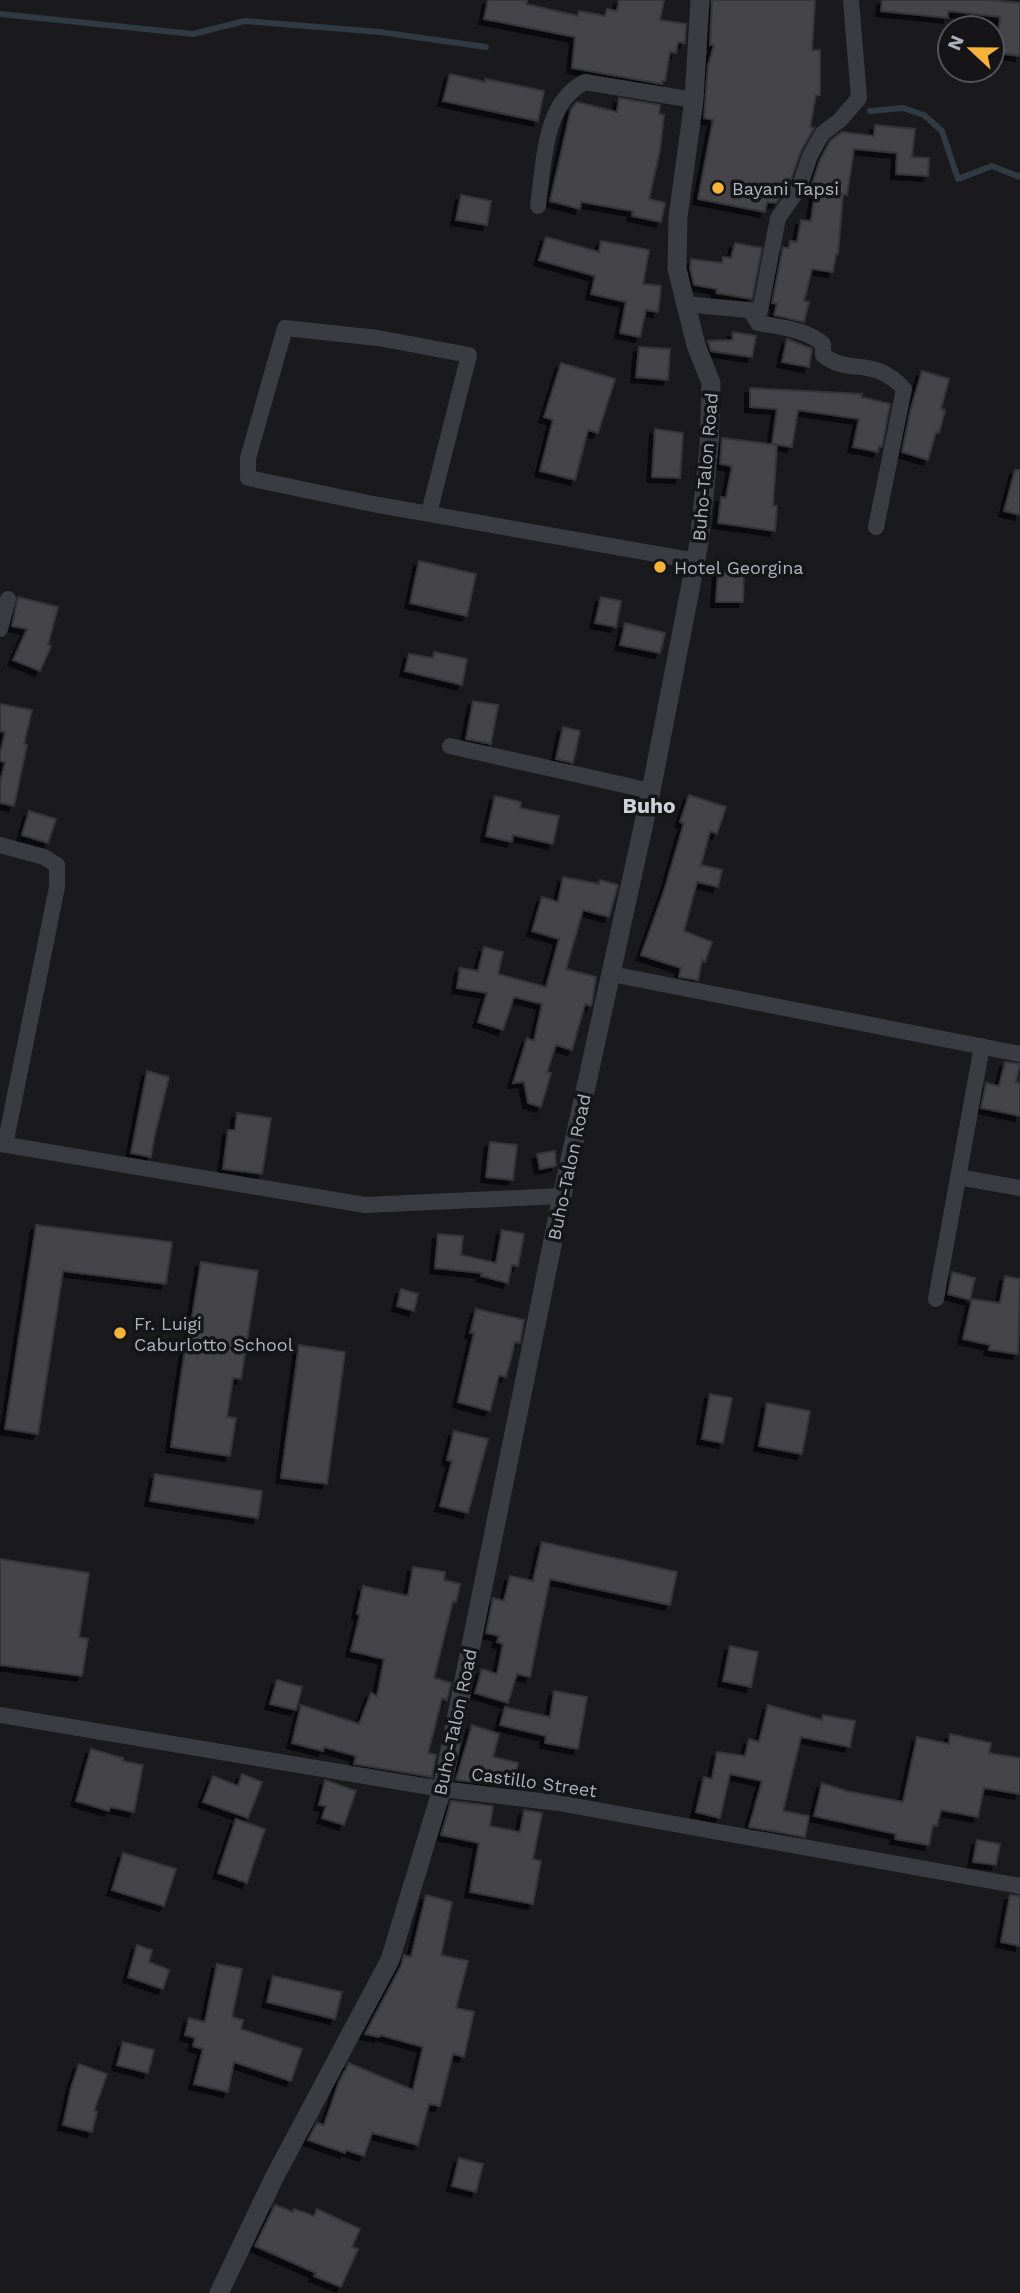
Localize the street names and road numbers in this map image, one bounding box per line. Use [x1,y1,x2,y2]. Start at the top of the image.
street label: Buho-Talon Road [688,392,722,542]
street label: Buho-Talon Road [543,1092,595,1242]
street label: Buho-Talon Road [429,1647,481,1797]
street label: Castillo Street [470,1763,599,1801]

